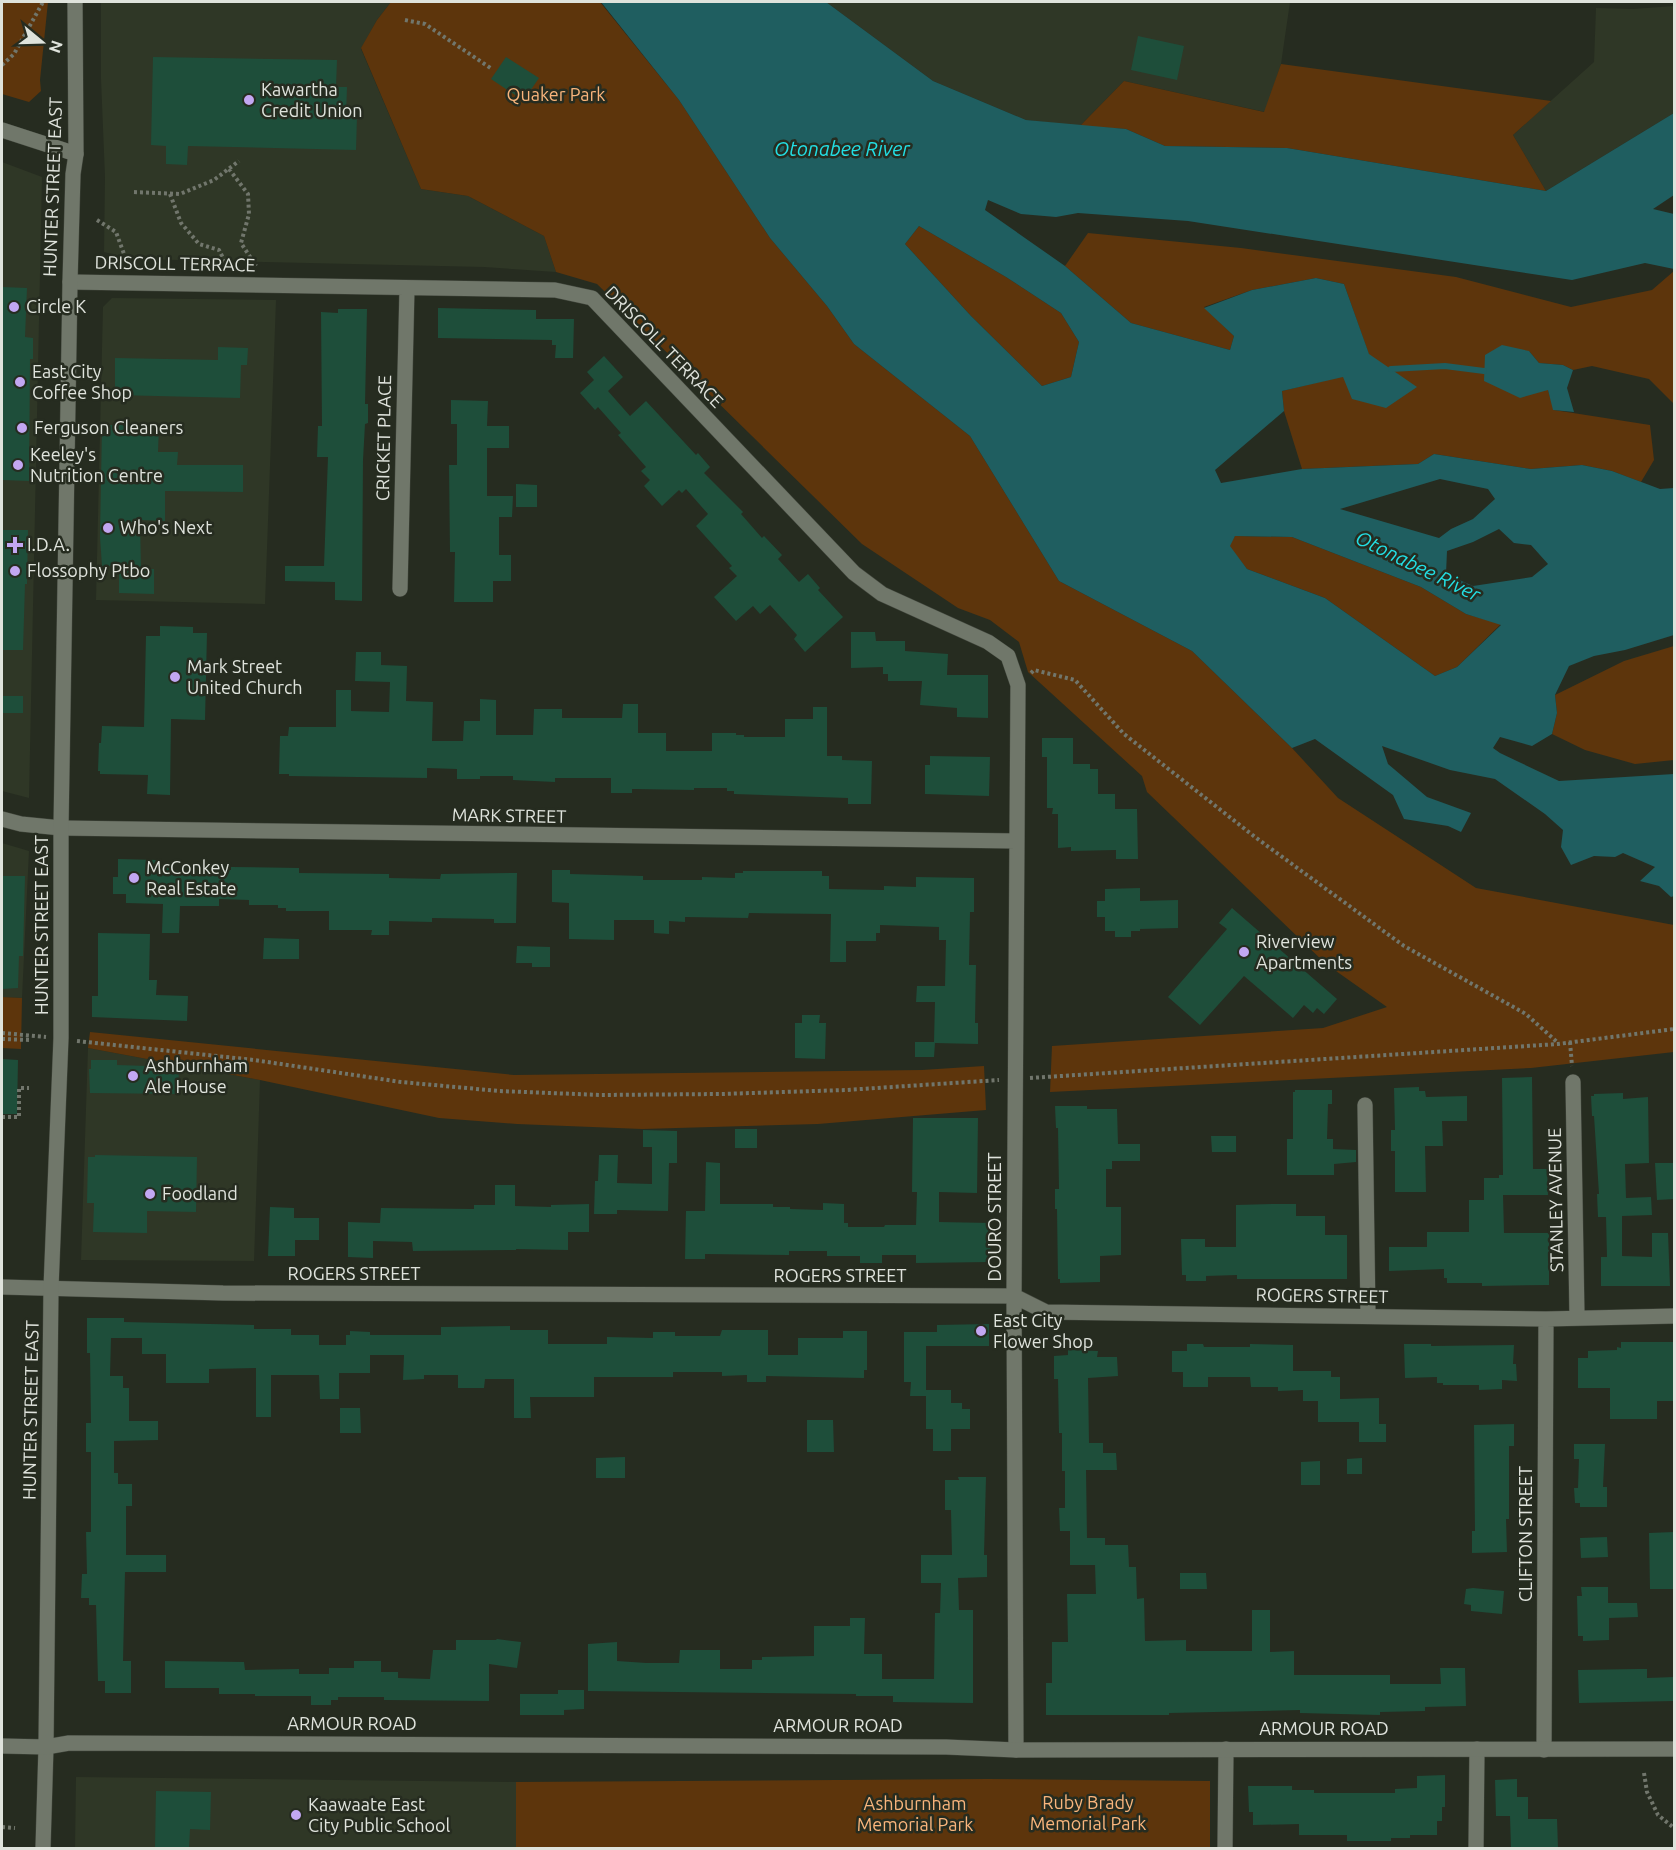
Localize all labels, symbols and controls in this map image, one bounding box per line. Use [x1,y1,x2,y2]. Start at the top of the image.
north arrow [12,12,72,72]
text: N [46,38,67,55]
place label: Kawartha Credit Union [261,79,363,120]
park label: Quaker Park [507,84,605,105]
marker: Kawartha Credit Union [242,93,256,107]
street label: HUNTER STREET EAST [39,97,65,277]
water label: Otonabee River [774,137,911,160]
street label: DRISCOLL TERRACE [94,252,256,274]
street label: DRISCOLL TERRACE [602,281,728,411]
place label: Circle K [26,296,86,316]
marker: Circle K [7,300,21,314]
place label: East City Coffee Shop [32,361,132,402]
marker: East City Coffee Shop [13,375,27,389]
street label: CRICKET PLACE [372,375,394,501]
place label: Ferguson Cleaners [34,417,184,437]
marker: Ferguson Cleaners [15,421,29,435]
place label: Keeley's Nutrition Centre [30,444,163,485]
marker: Keeley's Nutrition Centre [11,458,25,472]
place label: Who's Next [120,517,212,537]
marker: Who's Next [101,521,115,535]
water label: Otonabee River [1352,525,1486,606]
place label: I.D.A. [27,534,70,554]
marker: I.D.A. [8,538,22,552]
place label: Flossophy Ptbo [27,560,150,580]
marker: Flossophy Ptbo [8,564,22,578]
place label: Mark Street United Church [187,656,303,697]
marker: Mark Street United Church [168,670,182,684]
street label: MARK STREET [452,804,566,826]
street label: HUNTER STREET EAST [31,835,51,1015]
place label: McConkey Real Estate [146,857,236,898]
marker: McConkey Real Estate [127,871,141,885]
place label: Riverview Apartments [1256,931,1352,972]
marker: Riverview Apartments [1237,945,1251,959]
place label: Ashburnham Ale House [145,1055,248,1096]
marker: Ashburnham Ale House [126,1069,140,1083]
street label: STANLEY AVENUE [1544,1128,1566,1272]
street label: DOURO STREET [984,1152,1004,1282]
place label: Foodland [162,1183,238,1203]
marker: Foodland [143,1187,157,1201]
street label: ROGERS STREET [288,1263,420,1283]
street label: ROGERS STREET [774,1265,906,1285]
street label: ROGERS STREET [1255,1284,1389,1306]
place label: East City Flower Shop [993,1310,1093,1351]
street label: HUNTER STREET EAST [18,1320,42,1500]
marker: East City Flower Shop [974,1324,988,1338]
street label: CLIFTON STREET [1515,1466,1535,1602]
street label: ARMOUR ROAD [287,1713,417,1733]
street label: ARMOUR ROAD [773,1715,903,1735]
street label: ARMOUR ROAD [1259,1718,1389,1738]
park label: Ruby Brady Memorial Park [1030,1792,1146,1833]
park label: Ashburnham Memorial Park [857,1793,973,1834]
place label: Kaawaate East City Public School [308,1794,451,1835]
marker: Kaawaate East City Public School [289,1808,303,1822]

